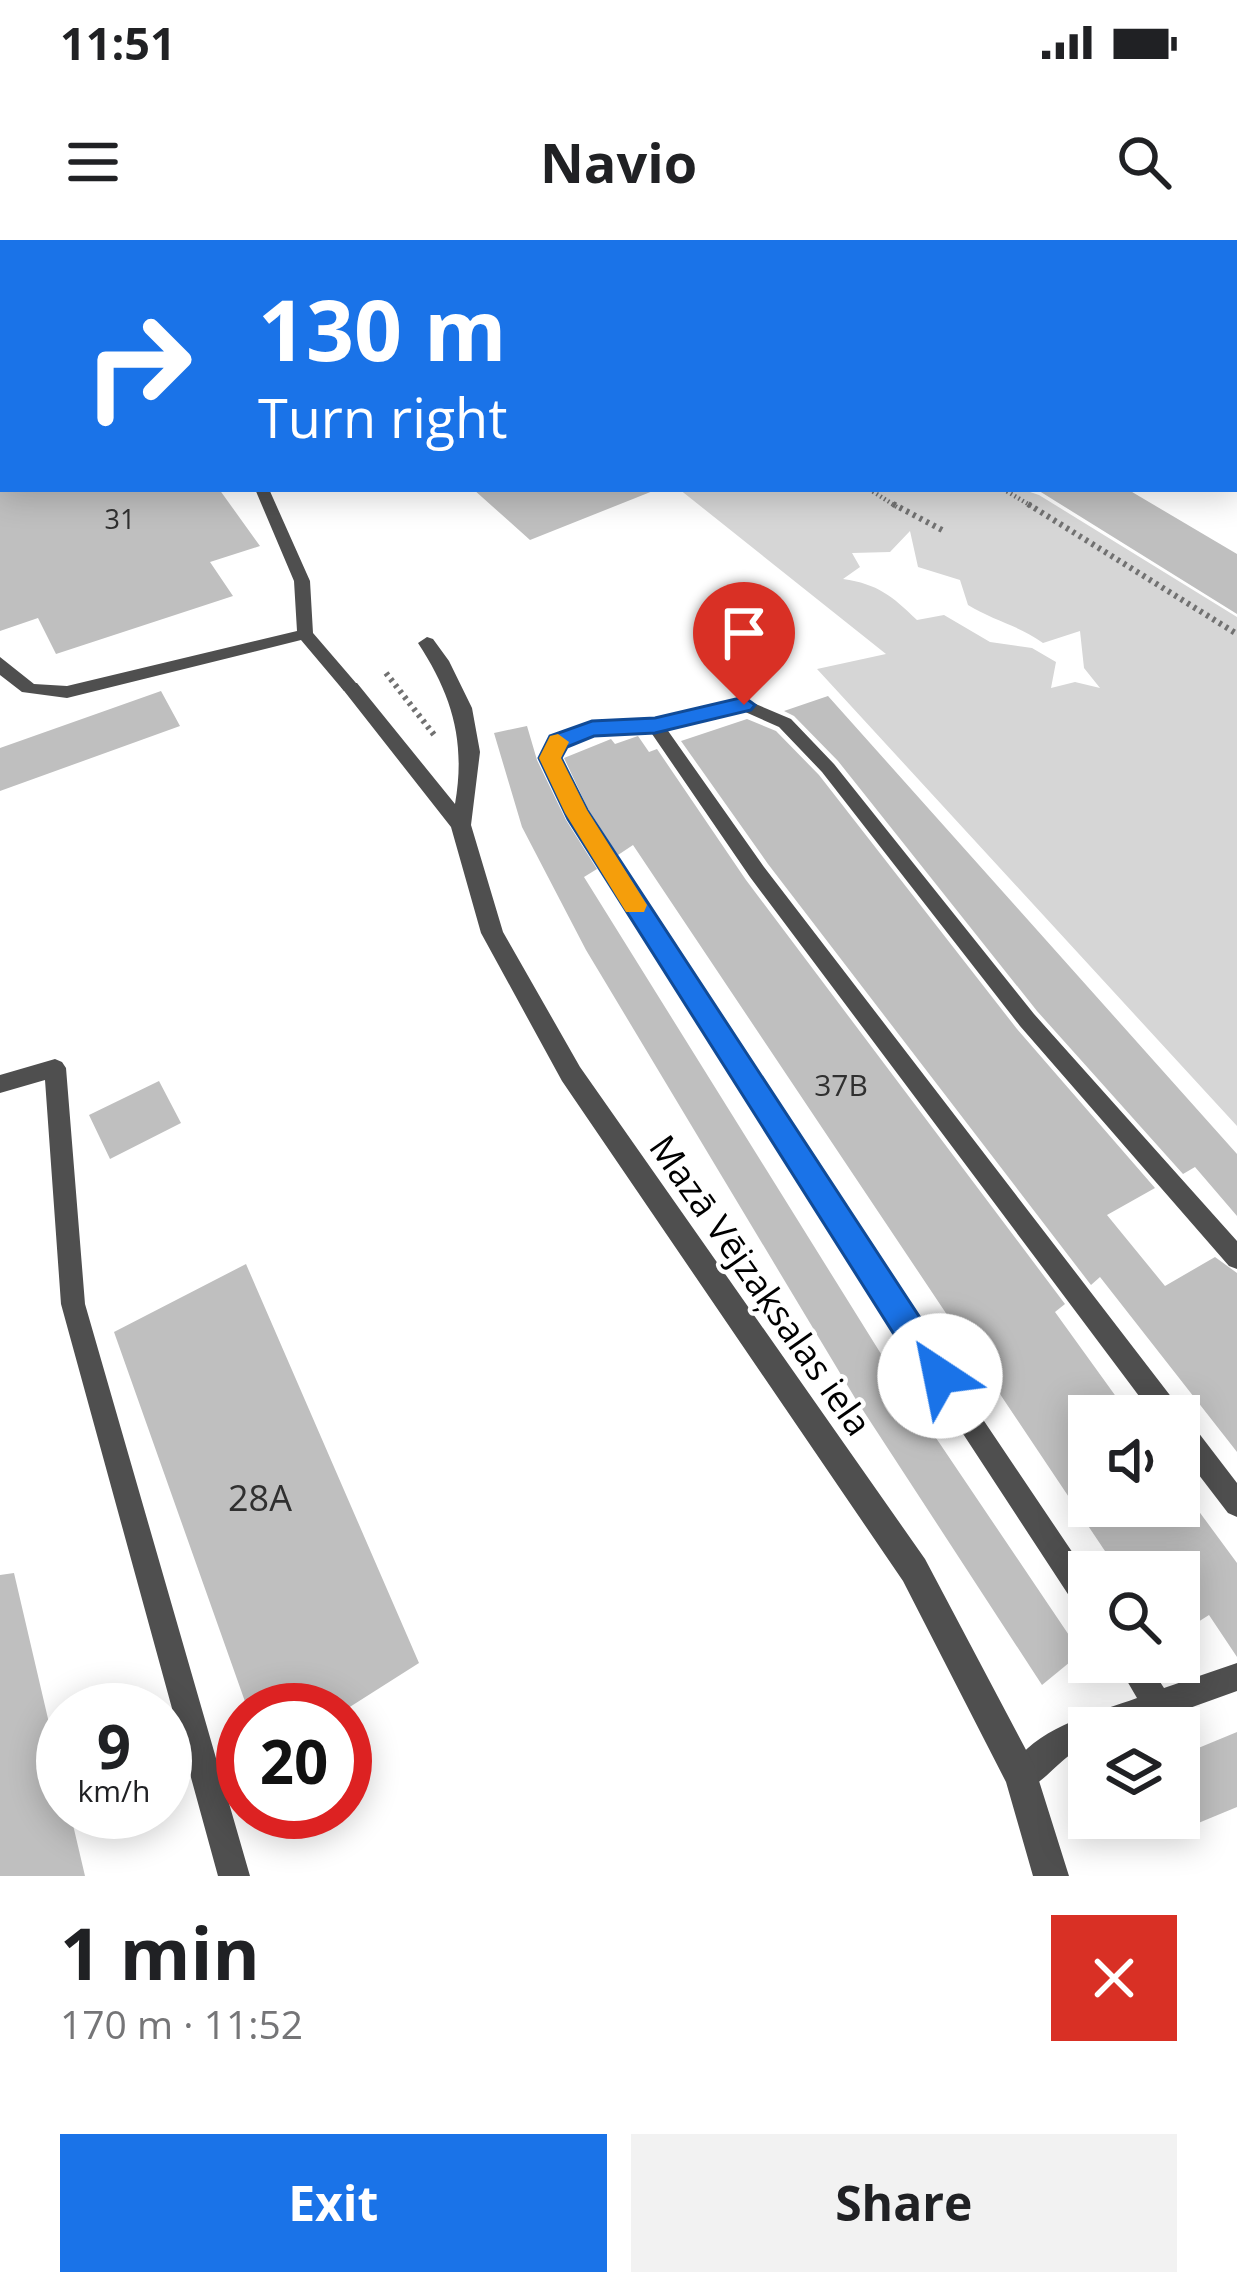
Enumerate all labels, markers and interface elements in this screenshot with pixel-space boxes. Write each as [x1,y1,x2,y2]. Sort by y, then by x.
text: 11:51 [60,12,176,73]
text: Navio [540,125,697,199]
icon: menu [60,129,126,195]
icon: search [1111,129,1177,195]
text: 130 m [258,271,506,386]
icon: right [60,288,216,444]
text: Turn right [258,380,507,454]
house number: 31 [105,500,135,537]
pin [693,582,795,705]
icon: arrive [711,600,777,666]
house number: 37B [814,1064,868,1105]
street label: Mazā Vējzaķsalas iela [639,1125,883,1445]
position arrow [877,1313,1003,1439]
map controls [1068,1395,1200,1839]
button: sound [1068,1395,1200,1527]
house number: 28A [228,1473,292,1522]
button: search [1068,1551,1200,1683]
speed limit sign: 20 [216,1683,372,1839]
text: 9 [97,1705,131,1787]
button: layers [1068,1707,1200,1839]
text: km/h [78,1770,150,1811]
text: 1 min [60,1903,260,2001]
button: close [1051,1915,1177,2041]
text: 170 m · 11:52 [60,1997,303,2050]
button: Exit [60,2134,607,2272]
button: Share [631,2134,1177,2272]

